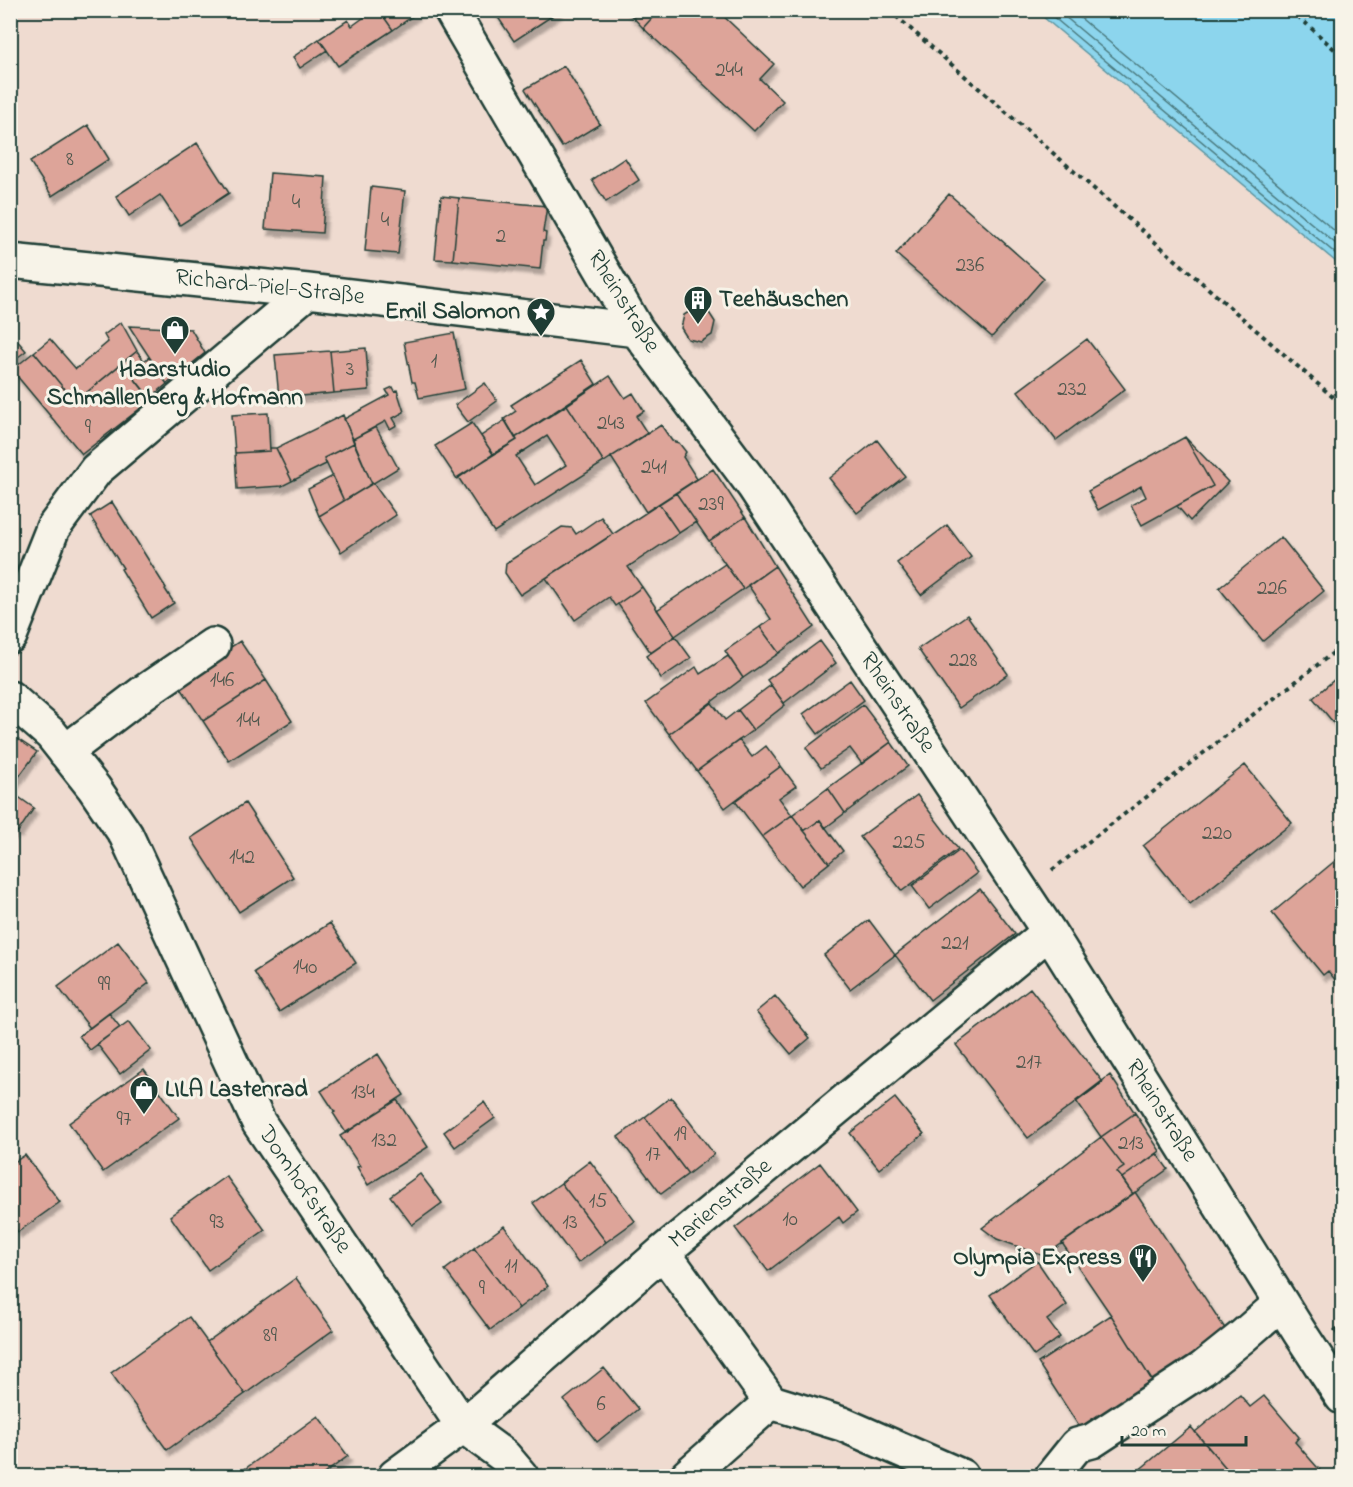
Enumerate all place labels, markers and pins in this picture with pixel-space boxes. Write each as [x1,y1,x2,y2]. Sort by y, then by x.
place label: Teehäuschen [719,283,848,318]
building icon: Teehäuschen [682,284,714,326]
place label: Emil Salomon [385,295,520,330]
place icon: Emil Salomon [525,296,557,338]
shop icon: Haarstudio Schmallenberg & Hofmann [159,314,191,356]
place label: Haarstudio Schmallenberg & Hofmann [47,353,303,417]
place label: LILA Lastenrad [165,1073,308,1108]
shop icon: LILA Lastenrad [128,1074,160,1116]
place label: Olympia Express [953,1241,1122,1277]
restaurant icon: Olympia Express [1127,1242,1159,1284]

